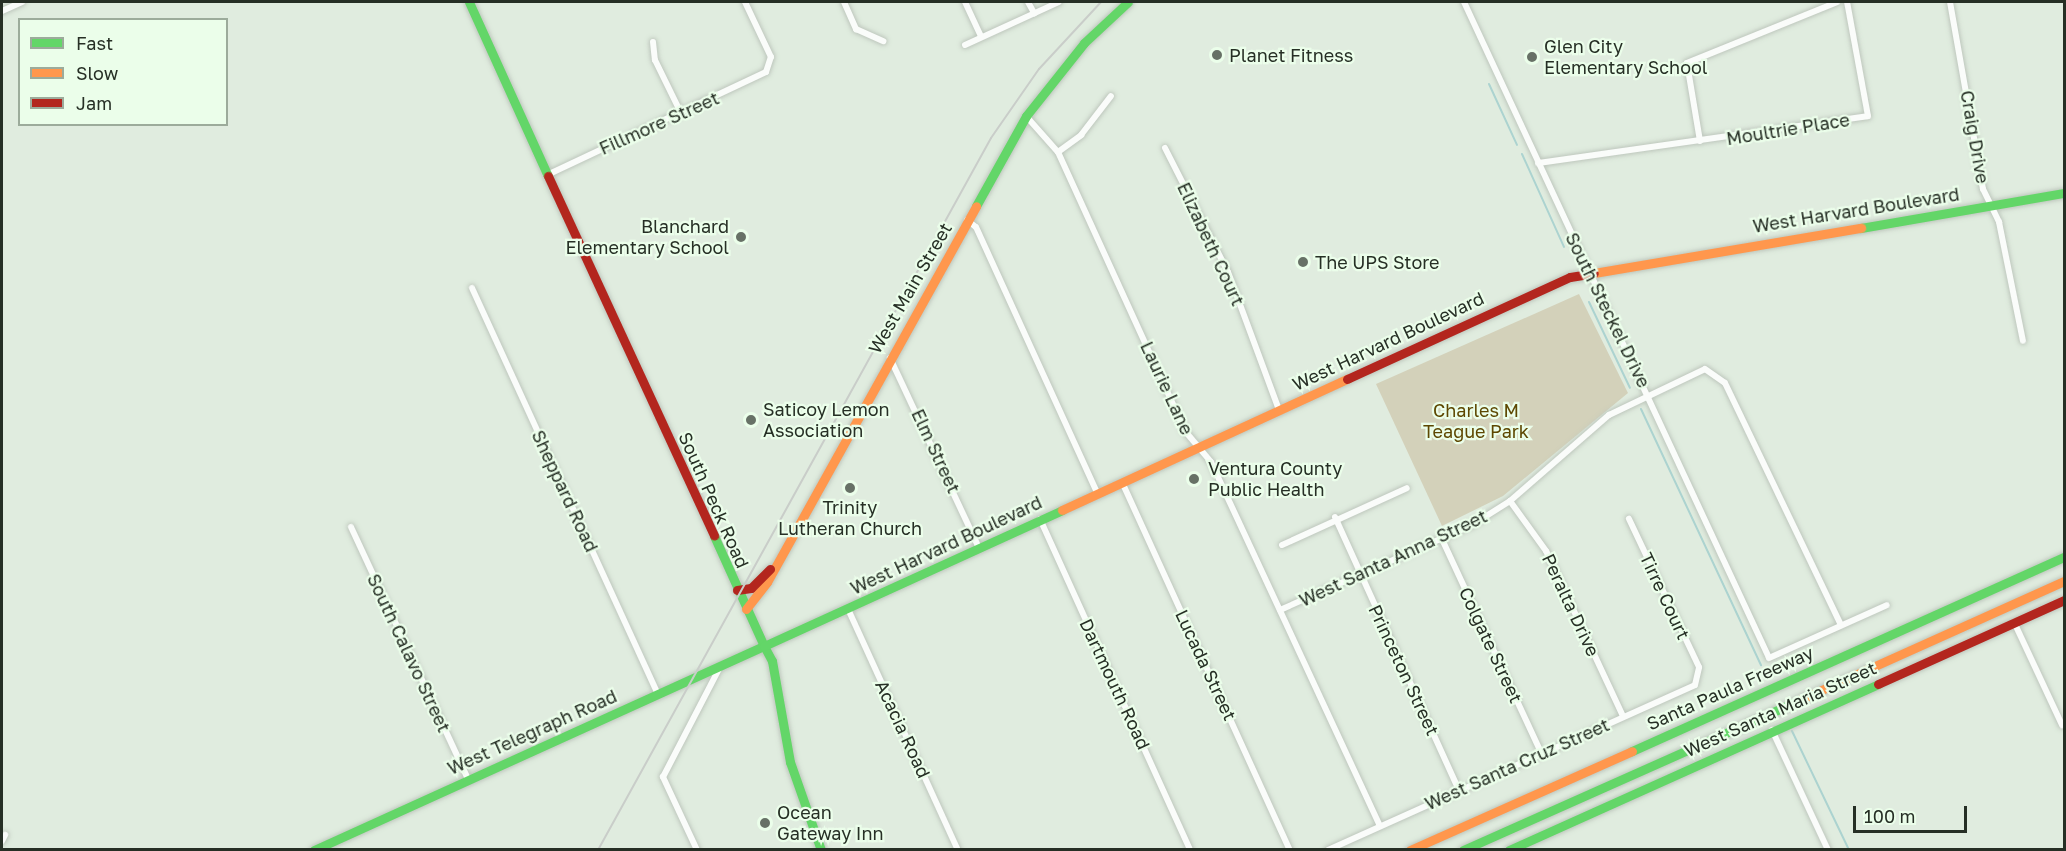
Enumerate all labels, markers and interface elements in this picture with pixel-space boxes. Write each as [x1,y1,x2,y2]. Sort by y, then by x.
legend [18,18,228,126]
text: Fast [76,32,113,54]
place label: Glen City Elementary School [1544,36,1708,78]
place label: Planet Fitness [1229,44,1353,66]
marker: Planet Fitness [1210,48,1224,62]
marker: Glen City Elementary School [1525,50,1539,64]
text: Slow [76,62,118,84]
street label: Fillmore Street [596,87,722,159]
street label: Craig Drive [1956,89,1994,185]
text: Jam [76,92,112,114]
street label: Moultrie Place [1725,109,1851,149]
street label: Elizabeth Court [1173,179,1249,309]
street label: West Harvard Boulevard [1751,183,1961,237]
place label: Blanchard Elementary School [565,216,729,258]
street label: West Main Street [864,219,956,357]
street label: South Steckel Drive [1561,229,1655,391]
marker: Blanchard Elementary School [734,230,748,244]
place label: The UPS Store [1315,251,1440,273]
marker: The UPS Store [1296,255,1310,269]
street label: West Harvard Boulevard [1289,287,1487,395]
street label: Laurie Lane [1136,338,1198,438]
place label: Saticoy Lemon Association [763,399,890,442]
park label: Charles M Teague Park [1423,400,1529,442]
street label: Elm Street [907,405,965,497]
marker: Saticoy Lemon Association [744,413,758,427]
street label: Sheppard Road [527,427,603,555]
street label: South Peck Road [674,429,754,571]
place label: Ventura County Public Health [1208,458,1342,500]
marker: Ventura County Public Health [1185,470,1203,488]
marker: Trinity Lutheran Church [843,481,857,495]
street label: West Harvard Boulevard [847,491,1045,599]
place label: Trinity Lutheran Church [778,497,922,540]
street label: West Santa Anna Street [1296,505,1490,611]
street label: Tirre Court [1635,549,1695,643]
street label: Peralta Drive [1538,550,1604,660]
street label: South Calavo Street [363,570,455,736]
street label: Colgate Street [1455,584,1527,706]
street label: Princeton Street [1364,601,1444,739]
street label: Lucada Street [1171,606,1241,724]
street label: Dartmouth Road [1075,615,1155,753]
street label: Santa Paula Freeway [1643,642,1817,734]
street label: West Santa Maria Street [1681,657,1879,761]
street label: Acacia Road [871,677,935,781]
street label: West Telegraph Road [444,685,620,779]
street label: West Santa Cruz Street [1421,714,1613,814]
scale bar [1856,794,1970,832]
place label: Ocean Gateway Inn [777,802,884,844]
text: 100 m [1864,805,1915,827]
marker: Ocean Gateway Inn [758,816,772,830]

